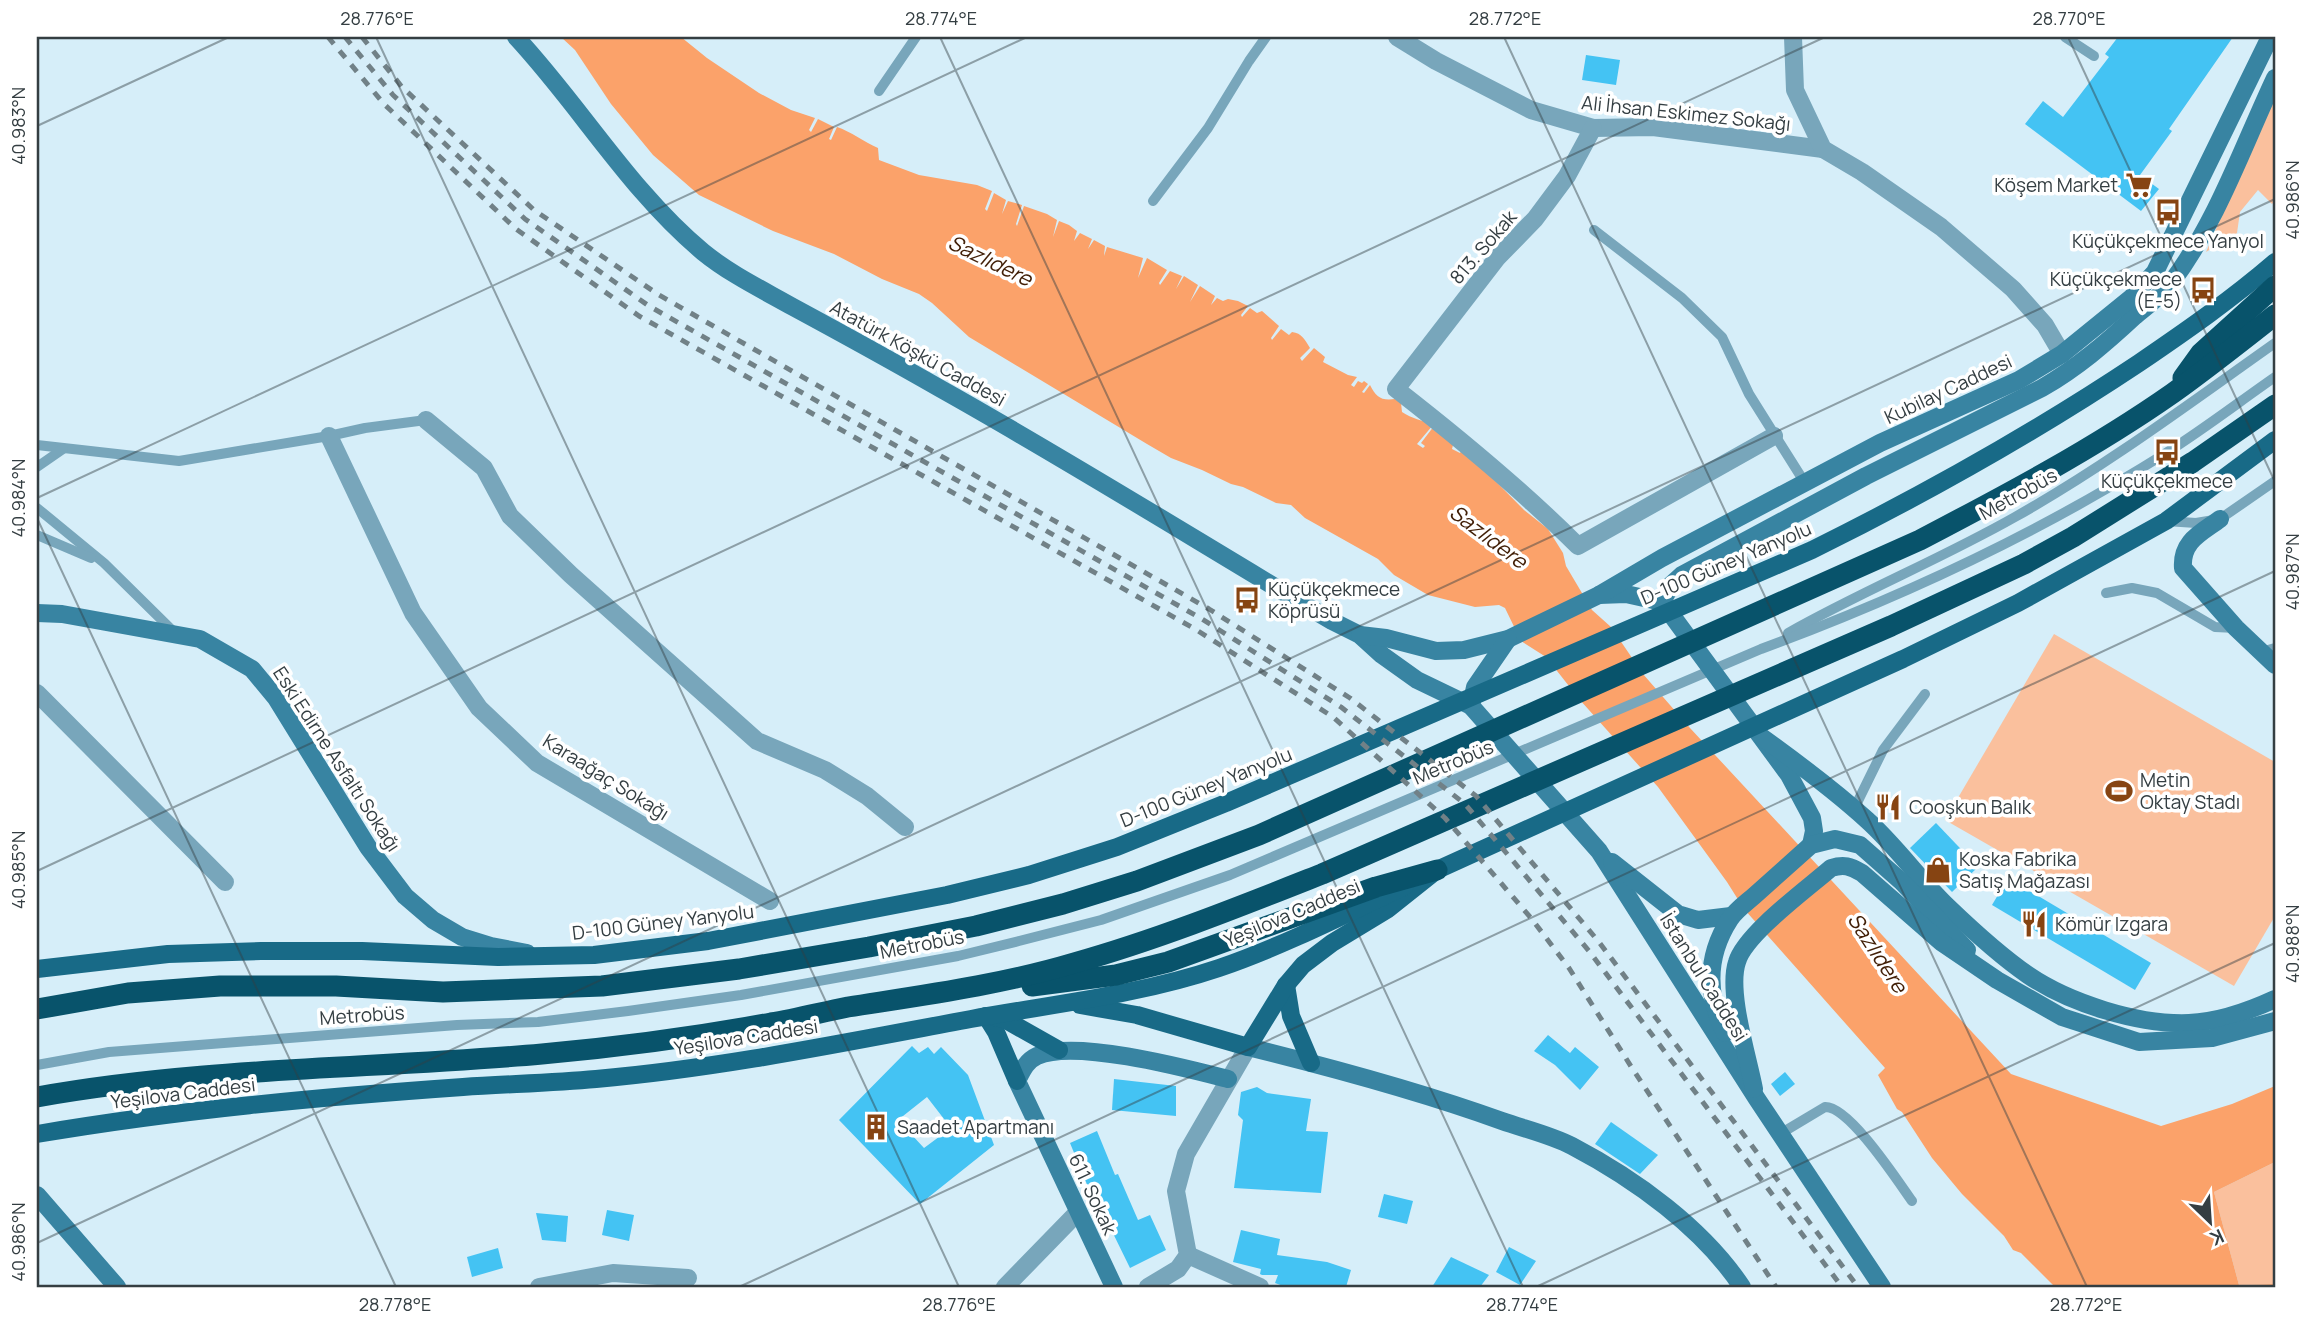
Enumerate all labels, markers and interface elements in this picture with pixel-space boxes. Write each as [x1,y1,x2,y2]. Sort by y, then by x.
text: 28.776°E [340,6,414,30]
text: 28.774°E [905,6,977,30]
text: 28.772°E [1469,6,1541,30]
text: 28.770°E [2032,6,2106,30]
text: 40.983°N [6,87,30,165]
street label: Ali İhsan Eskimez Sokağı [1580,89,1792,137]
text: 40.986°N [2280,160,2304,240]
supermarket icon: Köşem Market [2124,170,2154,200]
place label: Köşem Market [1994,172,2118,198]
bus stop icon: Küçükçekmece Yanyol [2153,197,2183,227]
street label: 813. Sokak [1444,204,1523,289]
water label: Sazlıdere [944,228,1039,293]
place label: Küçükçekmece Yanyol [2072,228,2264,254]
place label: Küçükçekmece (E-5) [2050,266,2182,314]
bus stop icon: Küçükçekmece (E-5) [2188,275,2218,305]
street label: Atatürk Köşkü Caddesi [825,294,1011,412]
street label: Kubilay Caddesi [1880,348,2016,430]
bus stop icon: Küçükçekmece [2152,437,2182,467]
text: 40.984°N [6,459,30,537]
street label: Metrobüs [1974,462,2062,526]
place label: Küçükçekmece [2101,468,2233,494]
water label: Sazlıdere [1444,498,1534,575]
street label: D-100 Güney Yanyolu [1637,515,1815,611]
text: 40.987°N [2280,533,2304,611]
place label: Küçükçekmece Köprüsü [1268,576,1400,624]
bus stop icon: Küçükçekmece Köprüsü [1232,585,1262,615]
street label: Eski Edirne Asfaltı Sokağı [267,661,407,857]
street label: Karaağaç Sokağı [538,728,674,826]
street label: Metrobüs [1409,733,1497,791]
street label: D-100 Güney Yanyolu [1116,741,1296,833]
place label: Metin Oktay Stadı [2140,767,2240,815]
sports icon: Metin Oktay Stadı [2104,776,2134,806]
restaurant icon: Cooşkun Balık [1873,792,1903,822]
place label: Cooşkun Balık [1909,794,2032,820]
text: 40.985°N [6,831,30,909]
place label: Koska Fabrika Satış Mağazası [1959,846,2090,894]
shop icon: Koska Fabrika Satış Mağazası [1923,855,1953,885]
street label: Yeşilova Caddesi [1220,873,1364,953]
street label: D-100 Güney Yanyolu [571,898,755,946]
text: 40.988°N [2280,905,2304,983]
water label: Sazlıdere [1842,907,1915,999]
street label: İstanbul Caddesi [1654,908,1754,1046]
restaurant icon: Kömür Izgara [2019,909,2049,939]
place label: Kömür Izgara [2055,911,2168,937]
street label: Metrobüs [878,923,966,965]
street label: Metrobüs [319,999,405,1031]
street label: Yeşilova Caddesi [672,1013,820,1061]
street label: Yeşilova Caddesi [109,1071,257,1115]
building icon: Saadet Apartmanı [861,1112,891,1142]
place label: Saadet Apartmanı [897,1114,1054,1140]
street label: 611. Sokak [1063,1149,1123,1239]
north arrow [2176,1188,2246,1258]
text: 40.986°N [6,1202,30,1282]
text: K [2205,1223,2228,1252]
text: 28.778°E [359,1292,431,1316]
text: 28.776°E [922,1292,996,1316]
text: 28.774°E [1486,1292,1558,1316]
text: 28.772°E [2050,1292,2122,1316]

